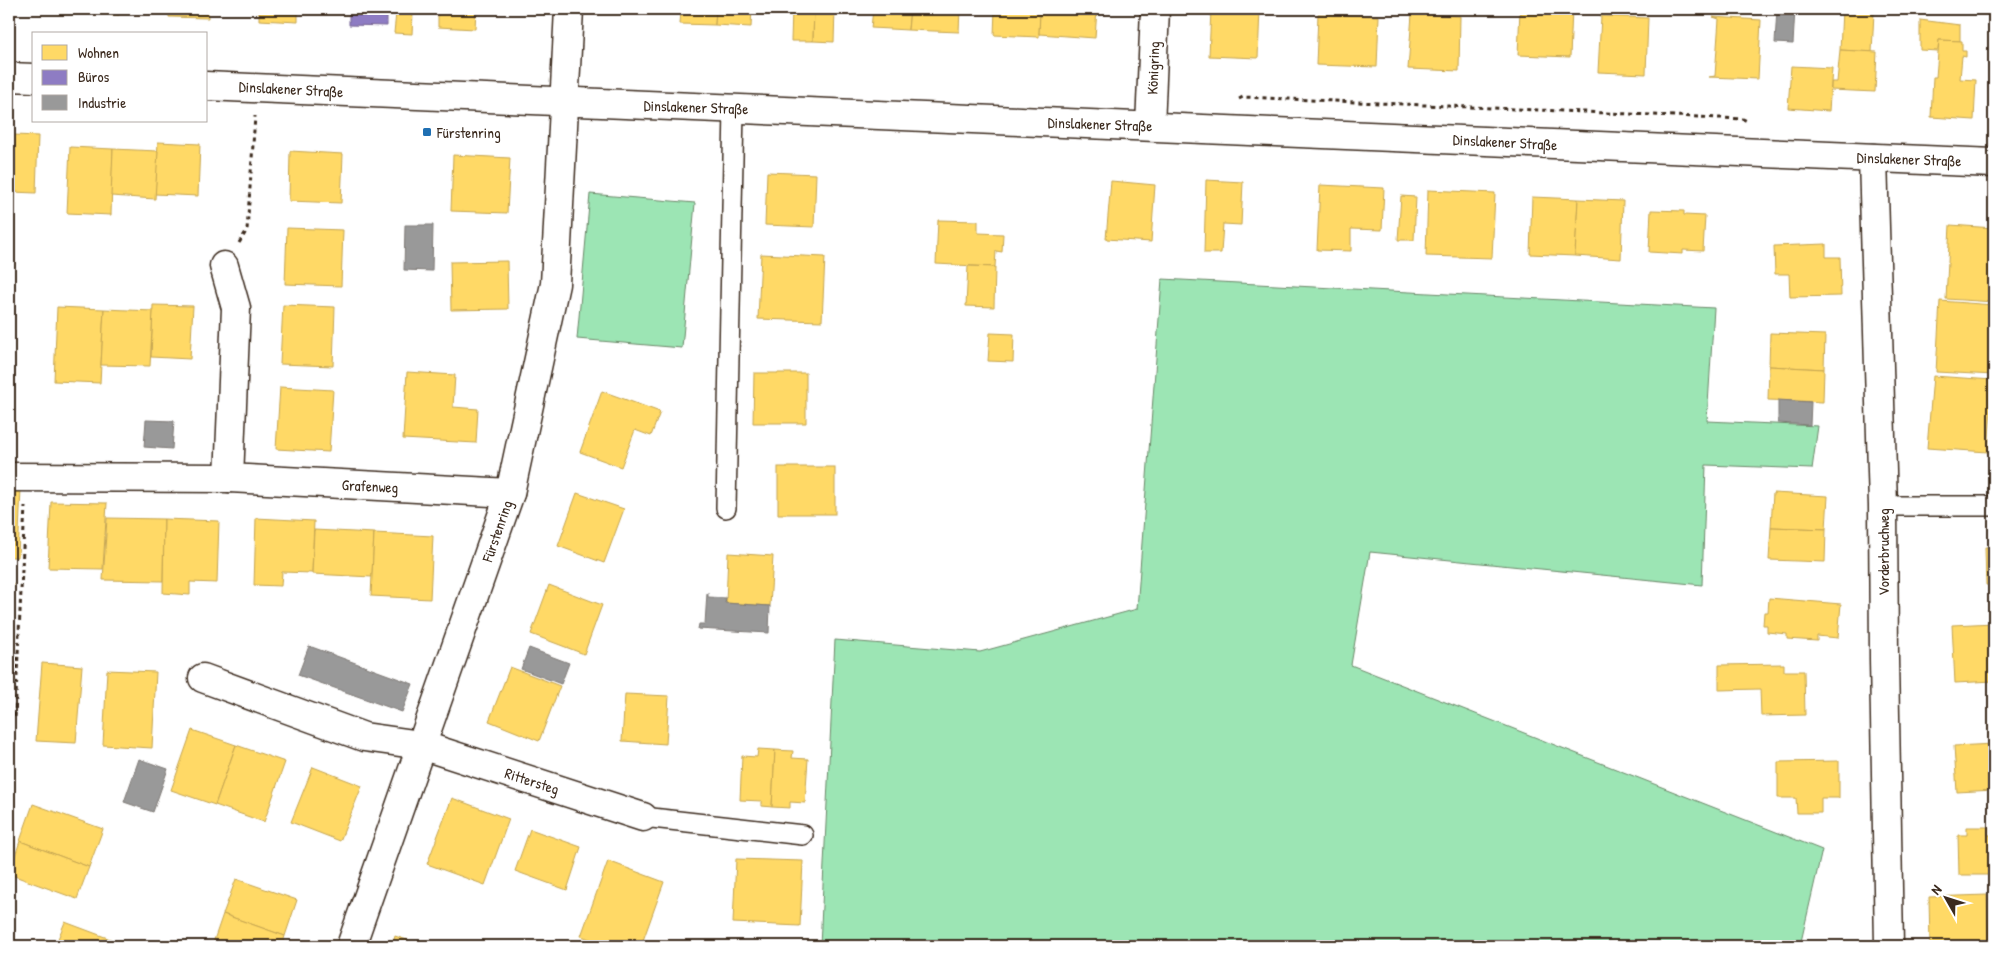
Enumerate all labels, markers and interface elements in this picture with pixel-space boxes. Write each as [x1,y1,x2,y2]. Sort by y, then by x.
legend [32,32,208,122]
street label: Königring [1142,41,1164,95]
text: Wohnen [78,42,119,63]
text: Büros [78,66,109,87]
street label: Dinslakener Straße [238,76,344,102]
text: Industrie [78,92,126,113]
street label: Dinslakener Straße [643,95,749,119]
street label: Dinslakener Straße [1047,112,1153,136]
place label: Fürstenring [436,122,501,143]
marker: Fürstenring [421,126,433,138]
street label: Dinslakener Straße [1452,129,1558,155]
street label: Dinslakener Straße [1856,147,1962,171]
street label: Grafenweg [341,474,399,498]
street label: Fürstenring [476,497,517,565]
street label: Vorderbruchweg [1873,508,1894,596]
street label: Rittersteg [502,762,562,800]
north arrow [1920,872,1970,922]
text: N [1926,880,1946,898]

